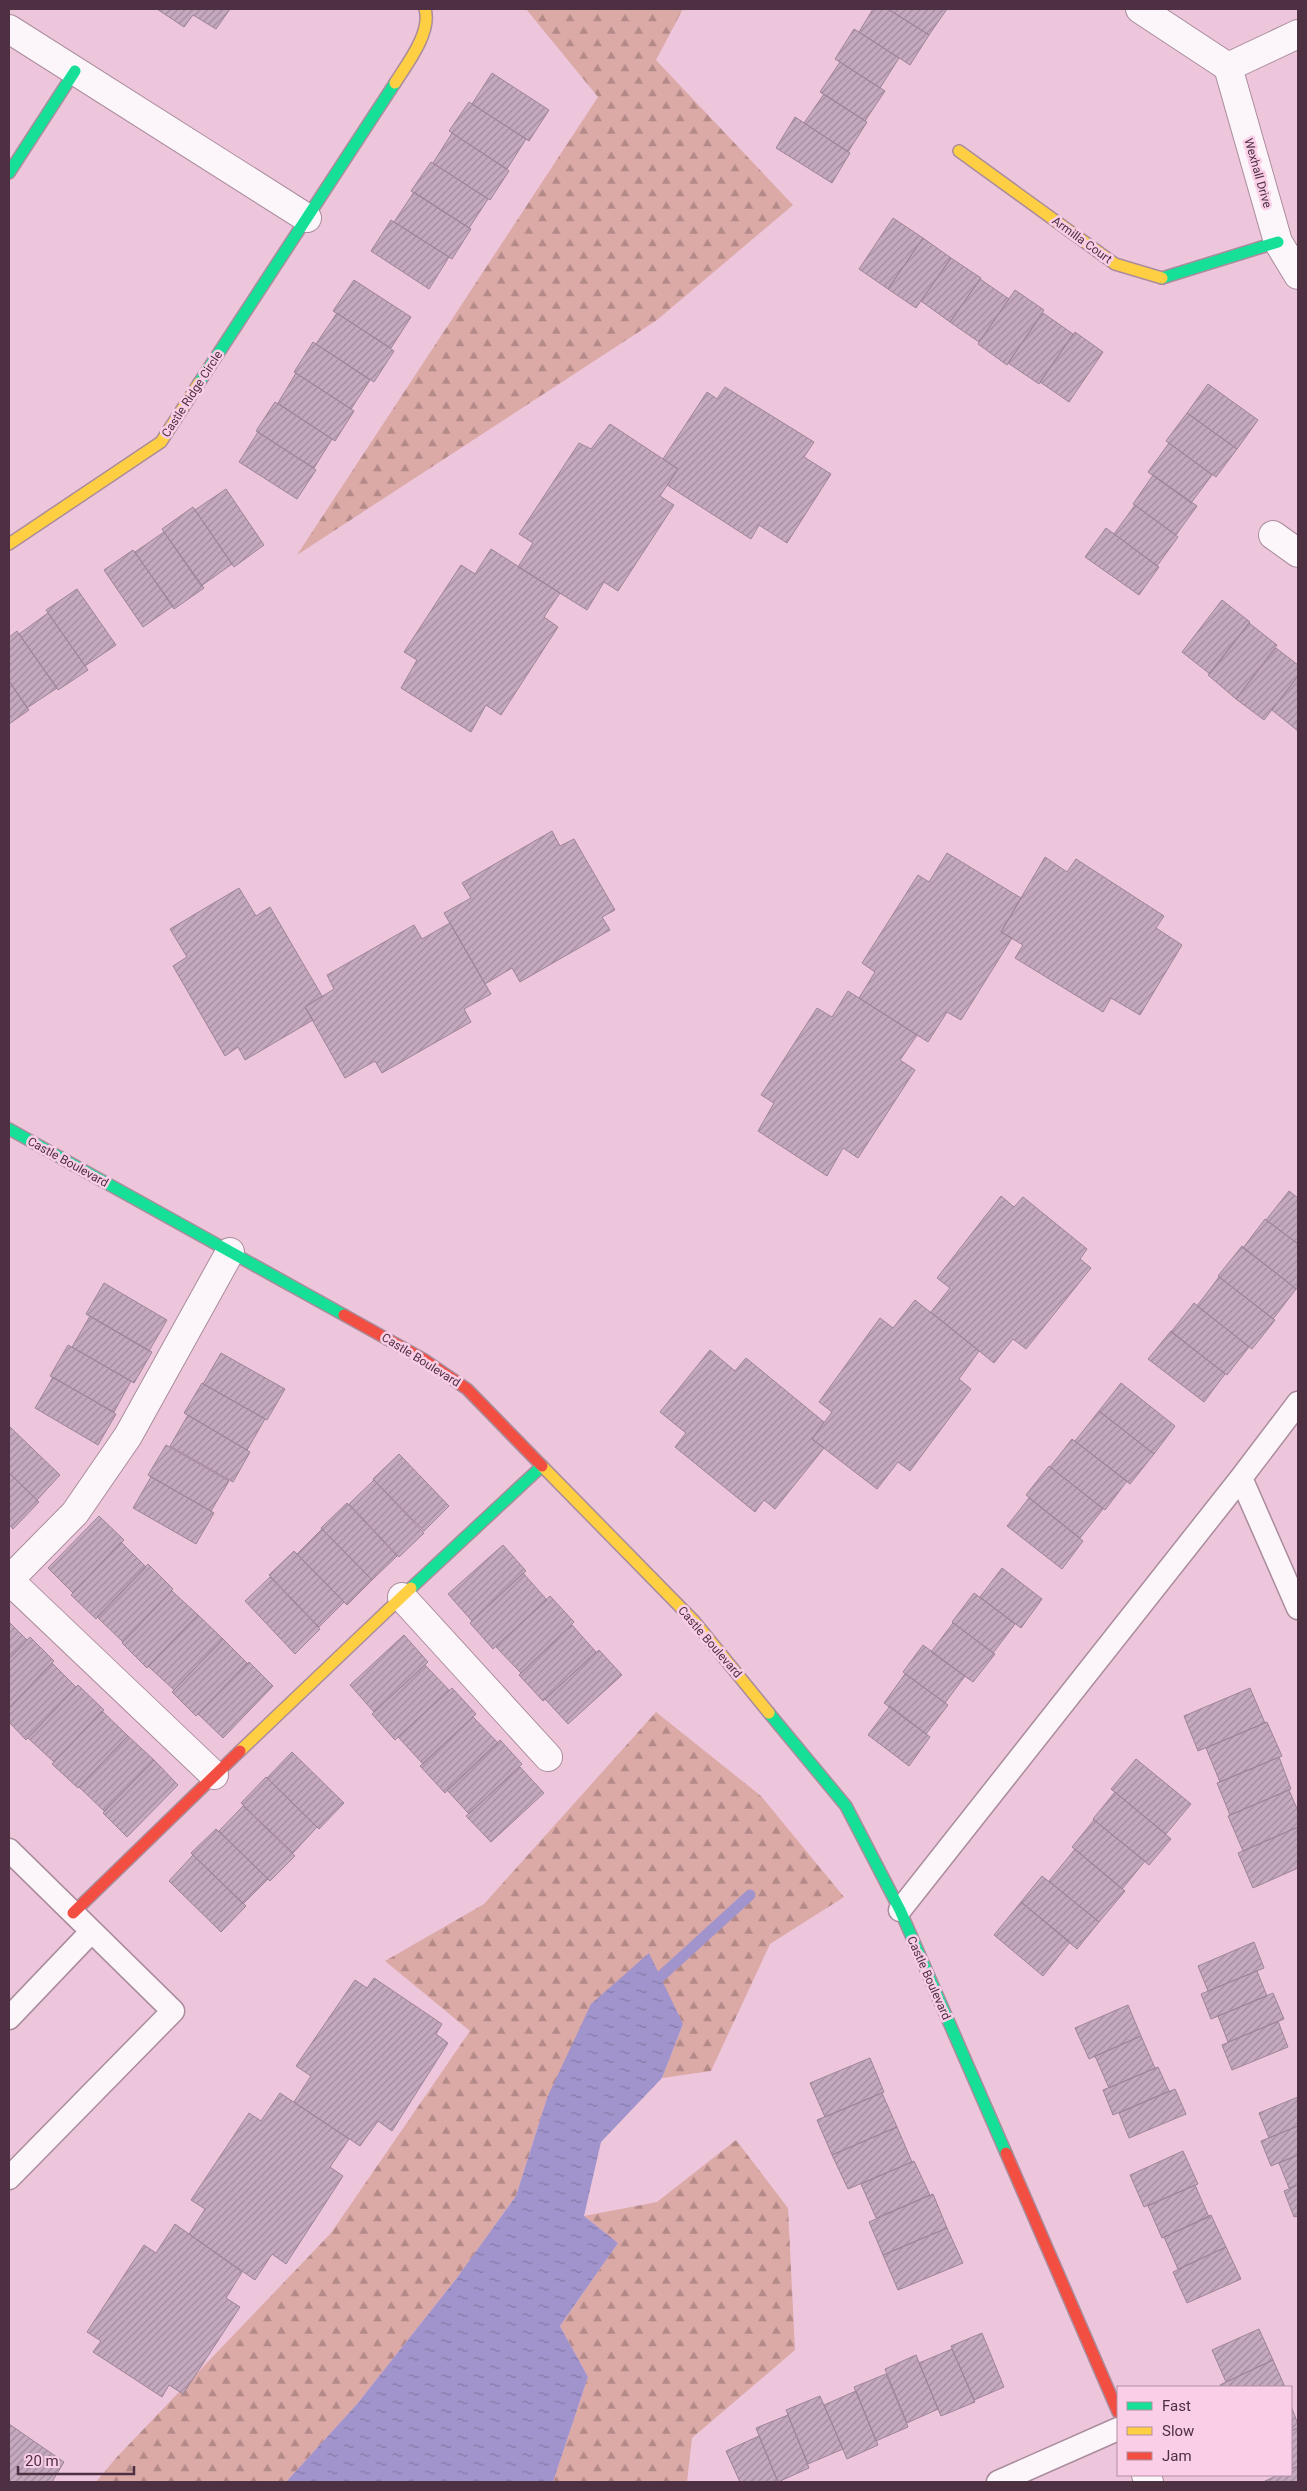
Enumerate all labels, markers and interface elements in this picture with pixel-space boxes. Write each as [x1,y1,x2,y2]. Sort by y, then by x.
street label: Wexhall Drive [1241,137,1275,209]
street label: Armilla Court [1049,214,1115,266]
street label: Castle Ridge Circle [159,348,225,440]
street label: Castle Boulevard [25,1134,111,1190]
street label: Castle Boulevard [379,1330,463,1390]
street label: Castle Boulevard [675,1604,745,1680]
street label: Castle Boulevard [904,1934,954,2022]
legend [1117,2386,1292,2476]
text: Fast [1162,2397,1191,2415]
text: Slow [1162,2422,1194,2440]
scale bar [18,2444,134,2476]
text: Jam [1162,2447,1192,2465]
text: 20 m [25,2452,59,2470]

